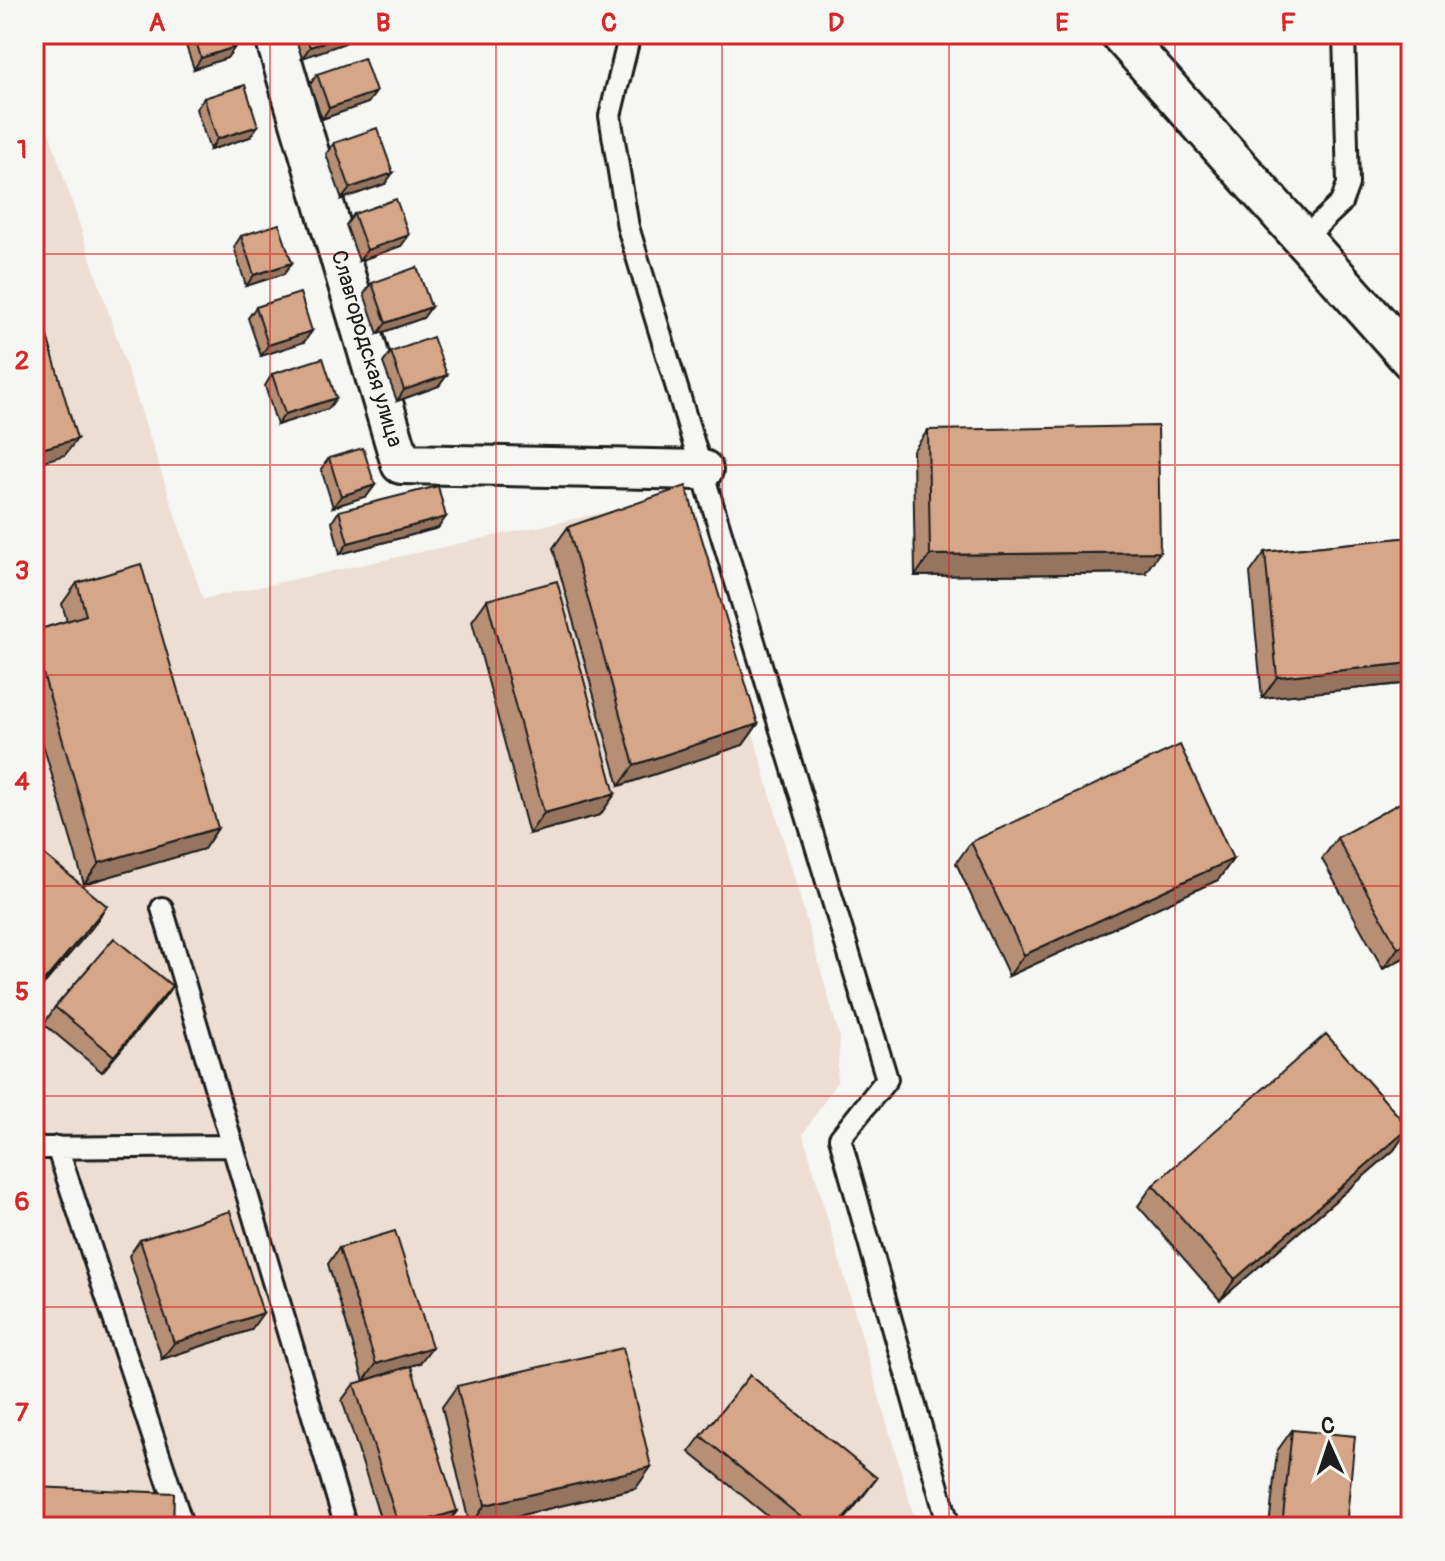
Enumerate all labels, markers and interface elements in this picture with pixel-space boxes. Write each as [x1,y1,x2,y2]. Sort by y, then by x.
text: A [149,7,166,39]
text: B [376,7,390,39]
text: C [601,7,617,39]
text: D [828,7,844,39]
text: E [1055,7,1069,39]
text: F [1280,7,1296,39]
text: 1 [17,134,27,166]
street label: Славгородская улица [325,247,409,450]
text: 2 [15,345,29,377]
text: 3 [15,555,29,587]
text: 4 [14,766,30,798]
text: 5 [15,976,29,1008]
text: 6 [14,1186,30,1218]
text: 7 [15,1397,29,1429]
north arrow [1289,1405,1369,1485]
text: С [1320,1412,1336,1440]

